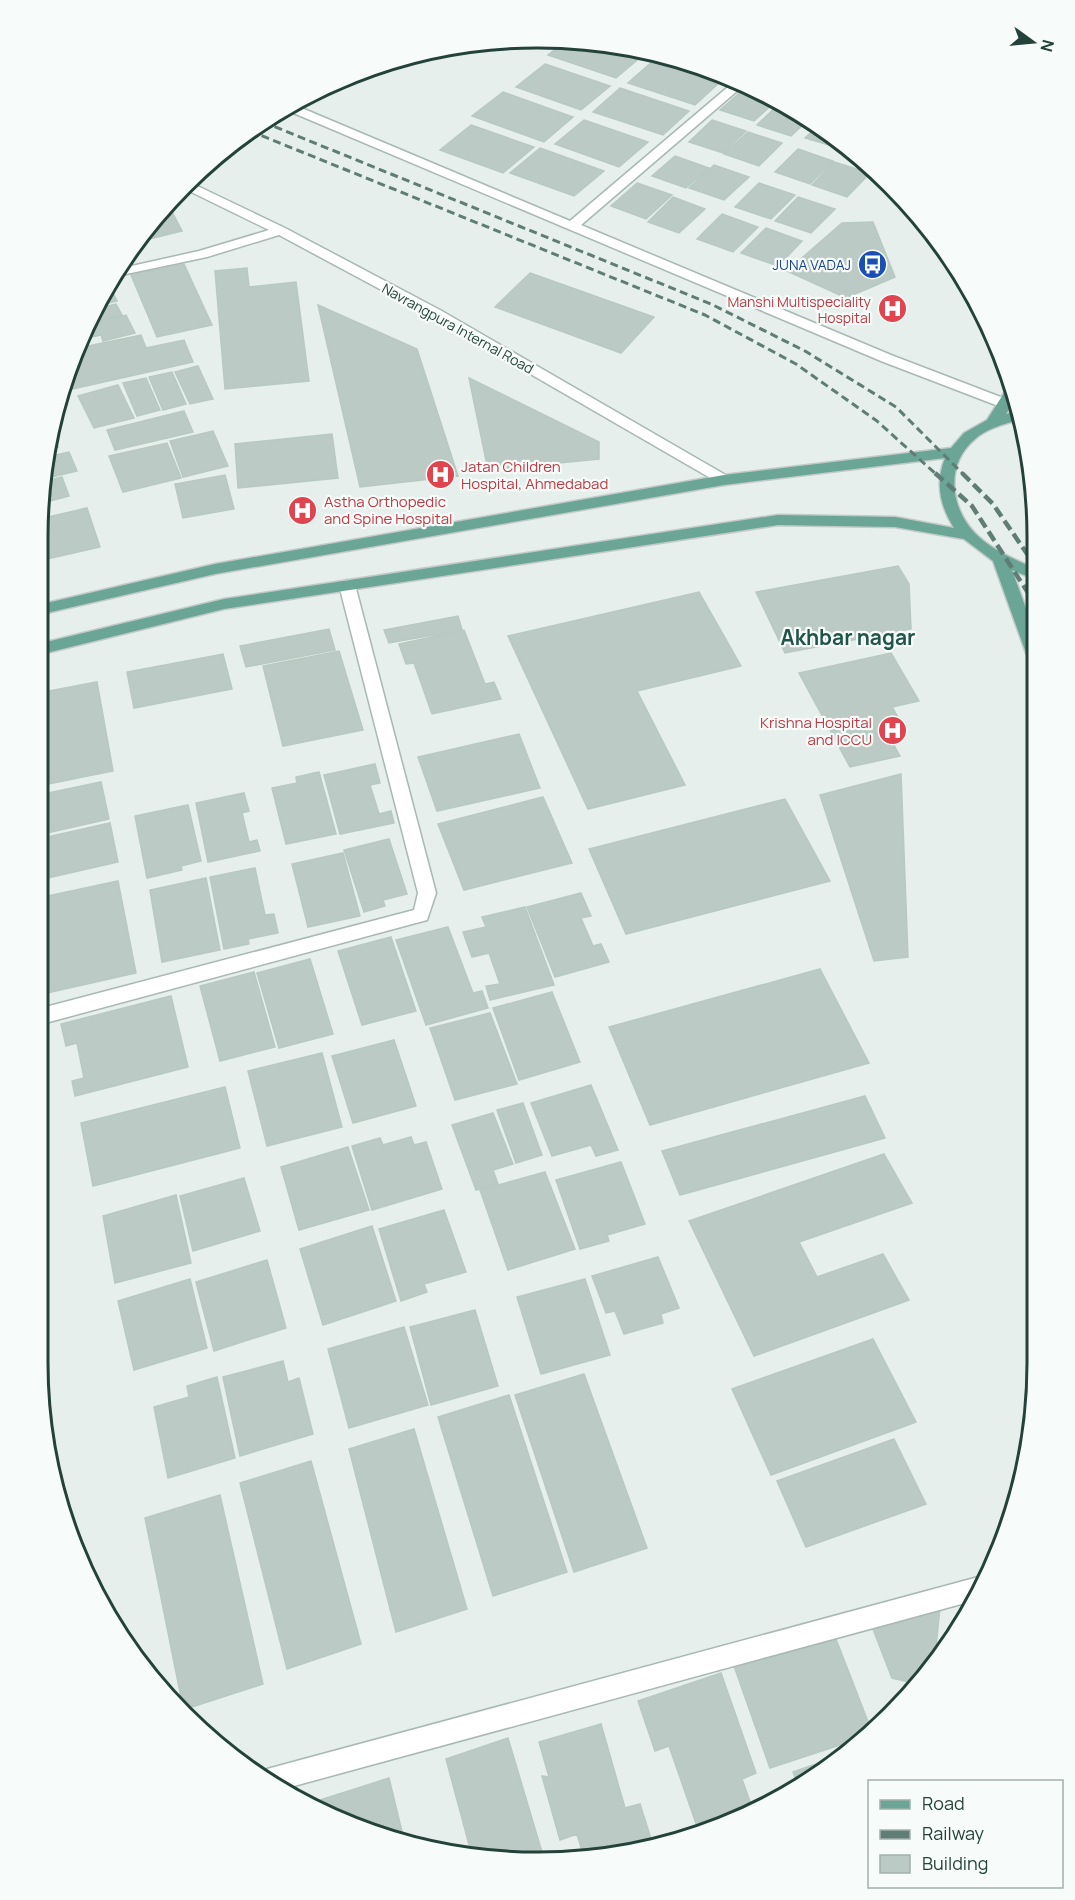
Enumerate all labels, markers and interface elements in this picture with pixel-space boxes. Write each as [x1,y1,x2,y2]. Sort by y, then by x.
north arrow [1003,12,1063,72]
text: N [1035,37,1060,54]
bus stop icon: JUNA VADAJ [856,248,888,280]
place label: JUNA VADAJ [773,255,851,274]
street label: Navrangpura Internal Road [379,278,537,378]
place label: Manshi Multispeciality Hospital [727,292,872,327]
hospital icon: Manshi Multispeciality Hospital [876,293,908,325]
place label: Jatan Children Hospital, Ahmedabad [461,456,608,494]
hospital icon: Jatan Children Hospital, Ahmedabad [424,459,456,491]
place label: Astha Orthopedic and Spine Hospital [324,491,453,529]
hospital icon: Astha Orthopedic and Spine Hospital [287,494,319,526]
district label: Akhbar nagar [781,623,915,651]
place label: Krishna Hospital and ICCU [760,712,872,750]
hospital icon: Krishna Hospital and ICCU [877,715,909,747]
legend [868,1780,1063,1888]
text: Road [922,1791,965,1815]
text: Railway [922,1821,984,1845]
text: Building [922,1851,988,1875]

